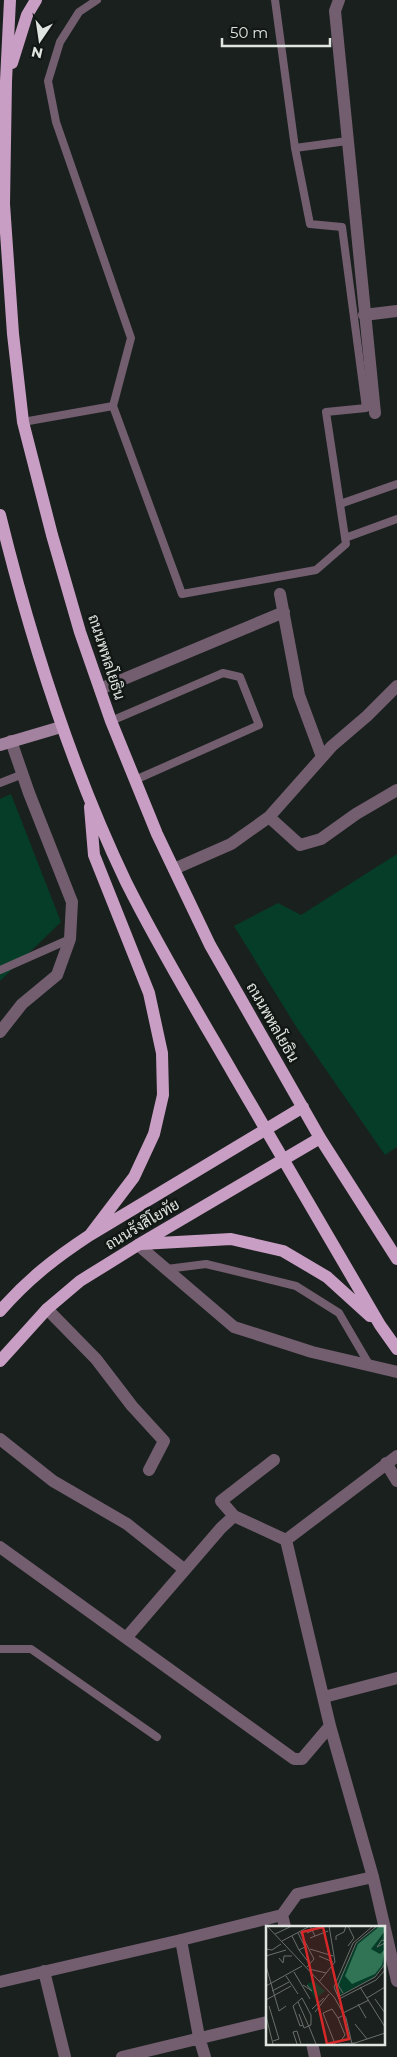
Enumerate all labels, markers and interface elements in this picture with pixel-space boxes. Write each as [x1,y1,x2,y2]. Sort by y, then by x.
north arrow [15,15,65,65]
scale bar [222,15,330,47]
text: 50 m [230,23,268,42]
text: N [30,43,45,63]
street label: ถนนพหลโยธิน [84,612,130,702]
street label: ถนนพหลโยธิน [243,979,303,1065]
street label: ถนนรังสิโยทัย [101,1194,183,1254]
inset map [266,1926,384,2044]

